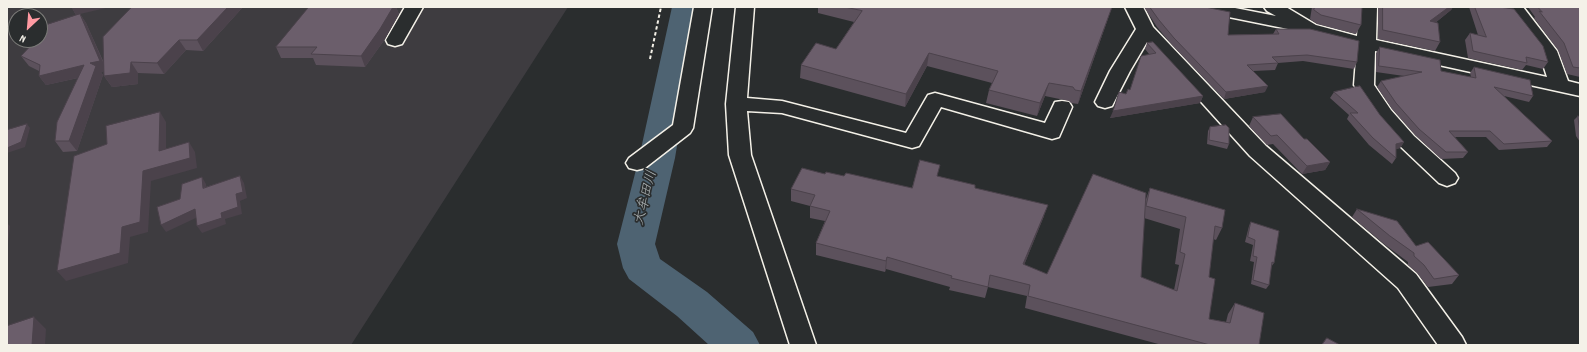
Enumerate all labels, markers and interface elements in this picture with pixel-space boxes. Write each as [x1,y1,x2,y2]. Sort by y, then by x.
north arrow [8,8,48,48]
text: N [17,30,29,46]
water label: 大牟田川 [632,169,662,227]

